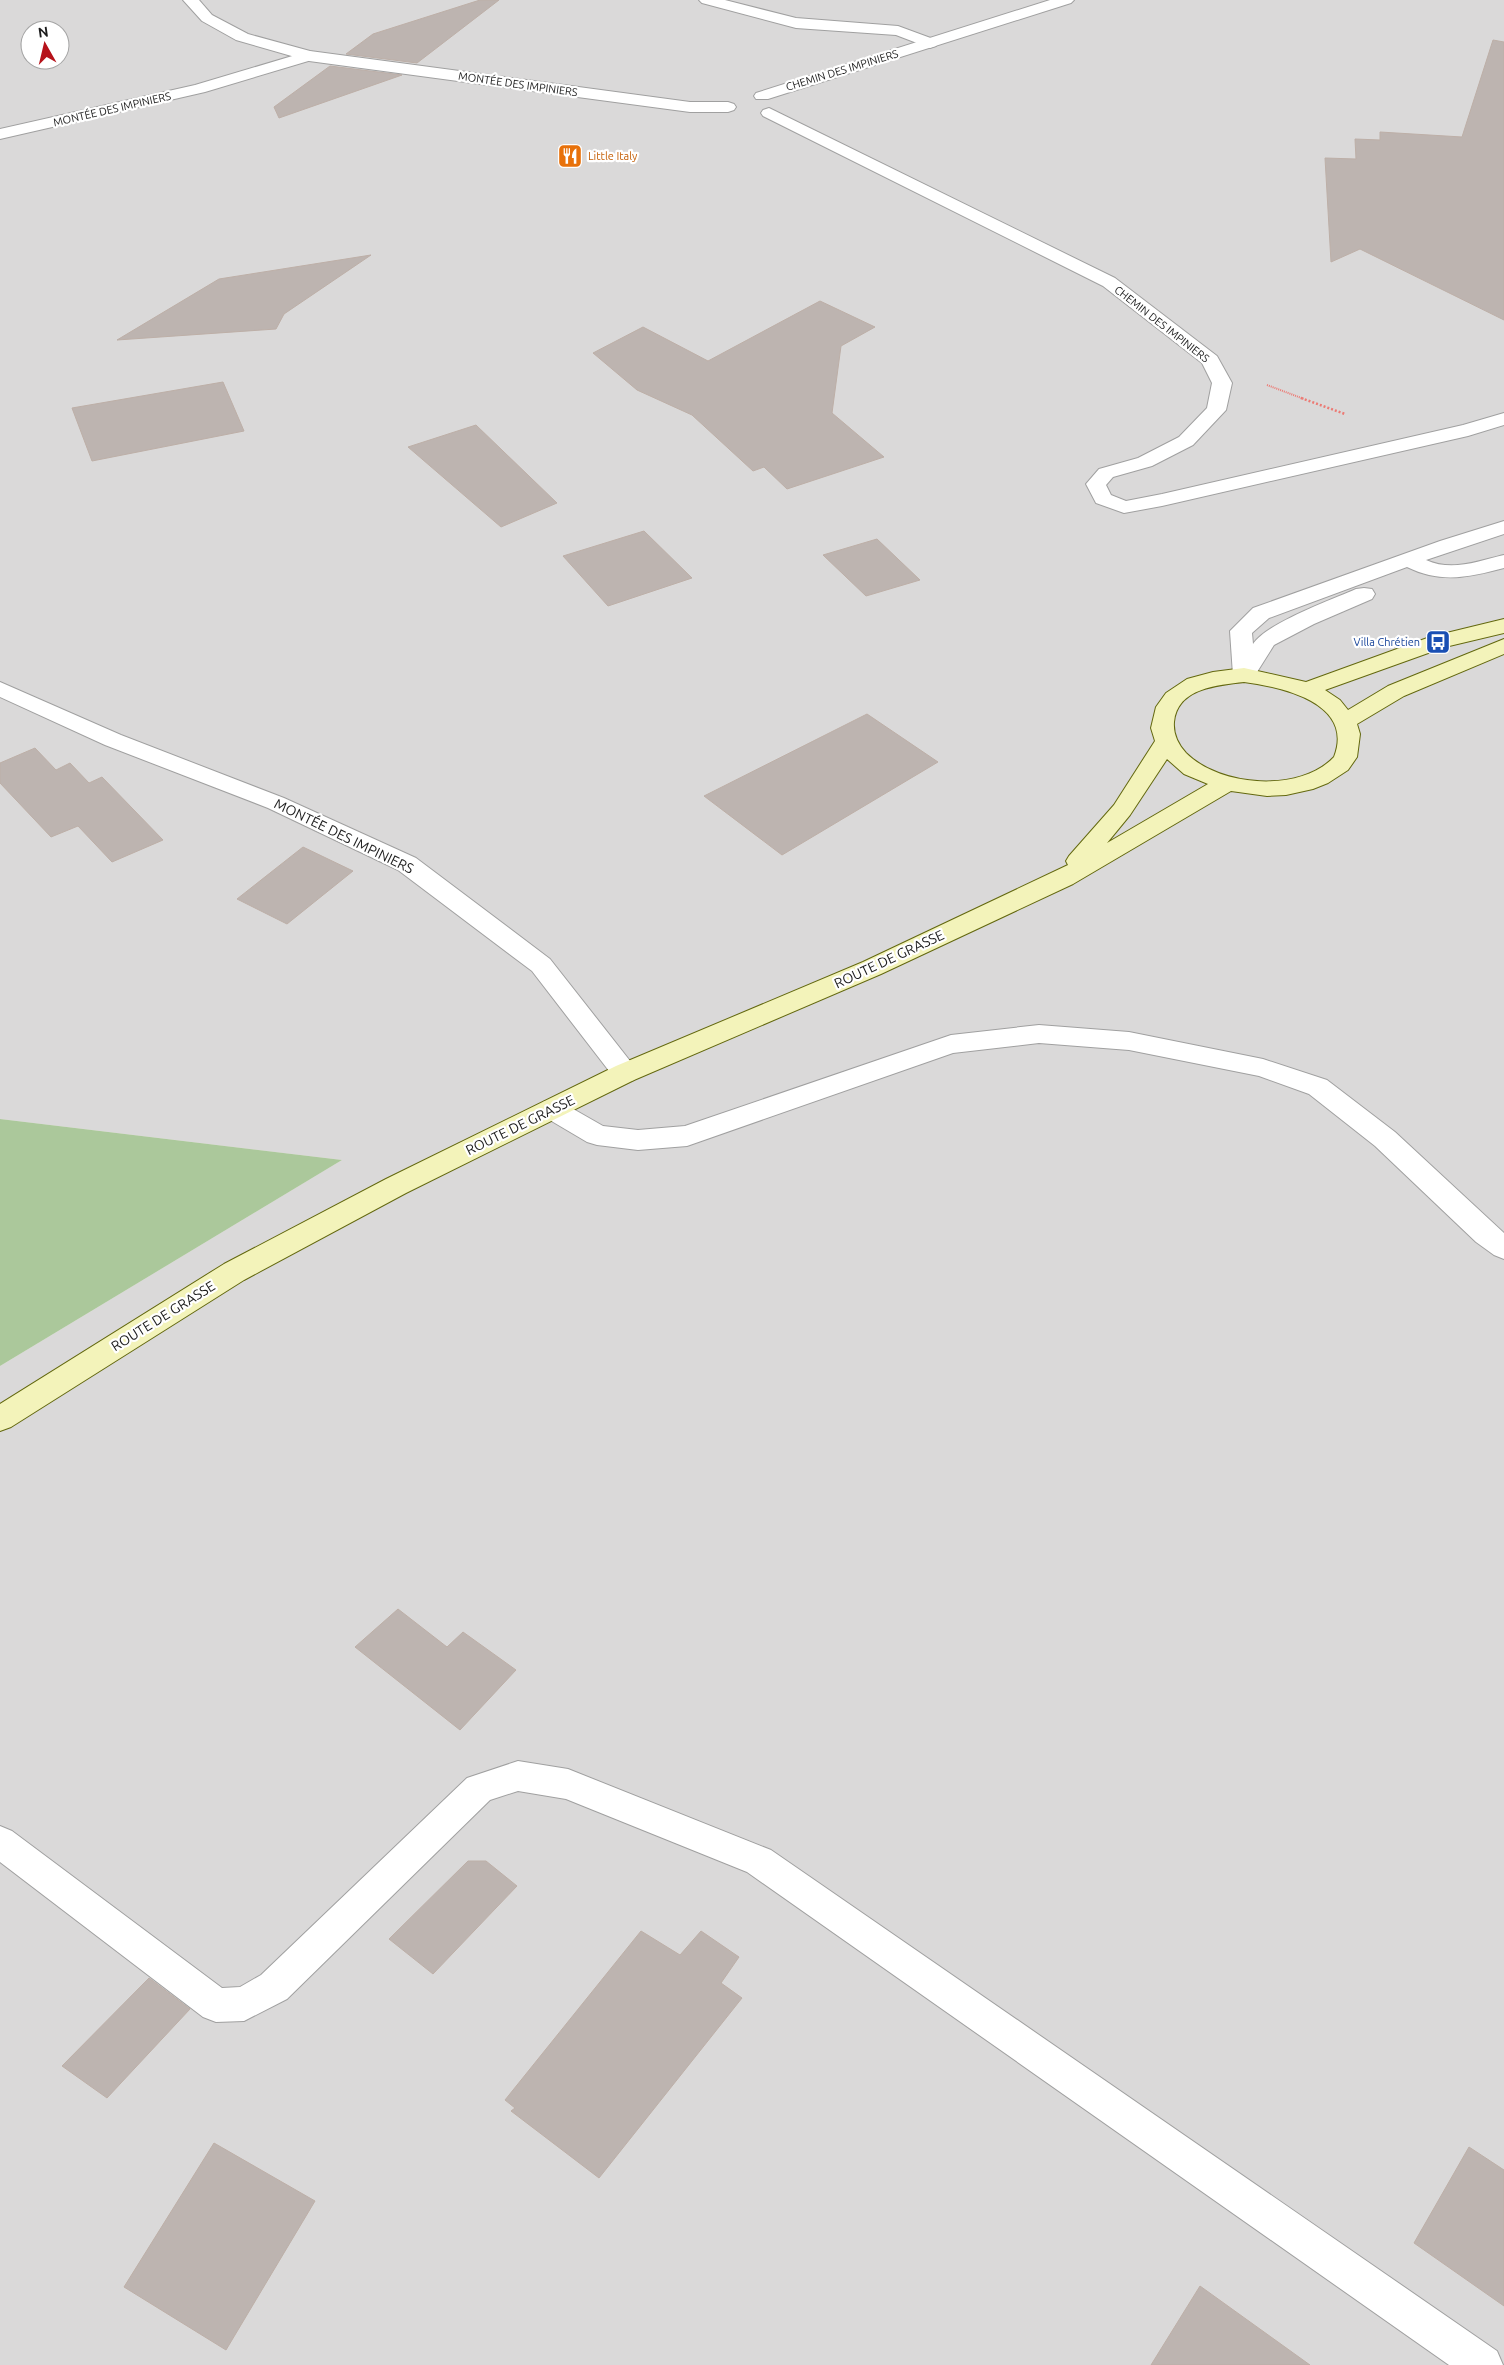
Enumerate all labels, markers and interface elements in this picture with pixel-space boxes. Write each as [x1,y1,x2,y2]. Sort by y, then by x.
north arrow [20,20,70,70]
text: N [37,23,49,41]
street label: CHEMIN DES IMPINIERS [784,47,900,93]
street label: MONTÉE DES IMPINIERS [458,69,579,98]
street label: MONTÉE DES IMPINIERS [52,89,172,128]
restaurant icon: Little Italy [557,143,583,169]
place label: Little Italy [588,150,638,162]
street label: CHEMIN DES IMPINIERS [1112,283,1212,365]
bus stop icon: Villa Chrétien [1425,629,1451,655]
place label: Villa Chrétien [1353,636,1420,648]
street label: MONTÉE DES IMPINIERS [272,794,417,877]
street label: ROUTE DE GRASSE [832,927,947,991]
street label: ROUTE DE GRASSE [463,1092,577,1158]
street label: ROUTE DE GRASSE [108,1278,218,1354]

